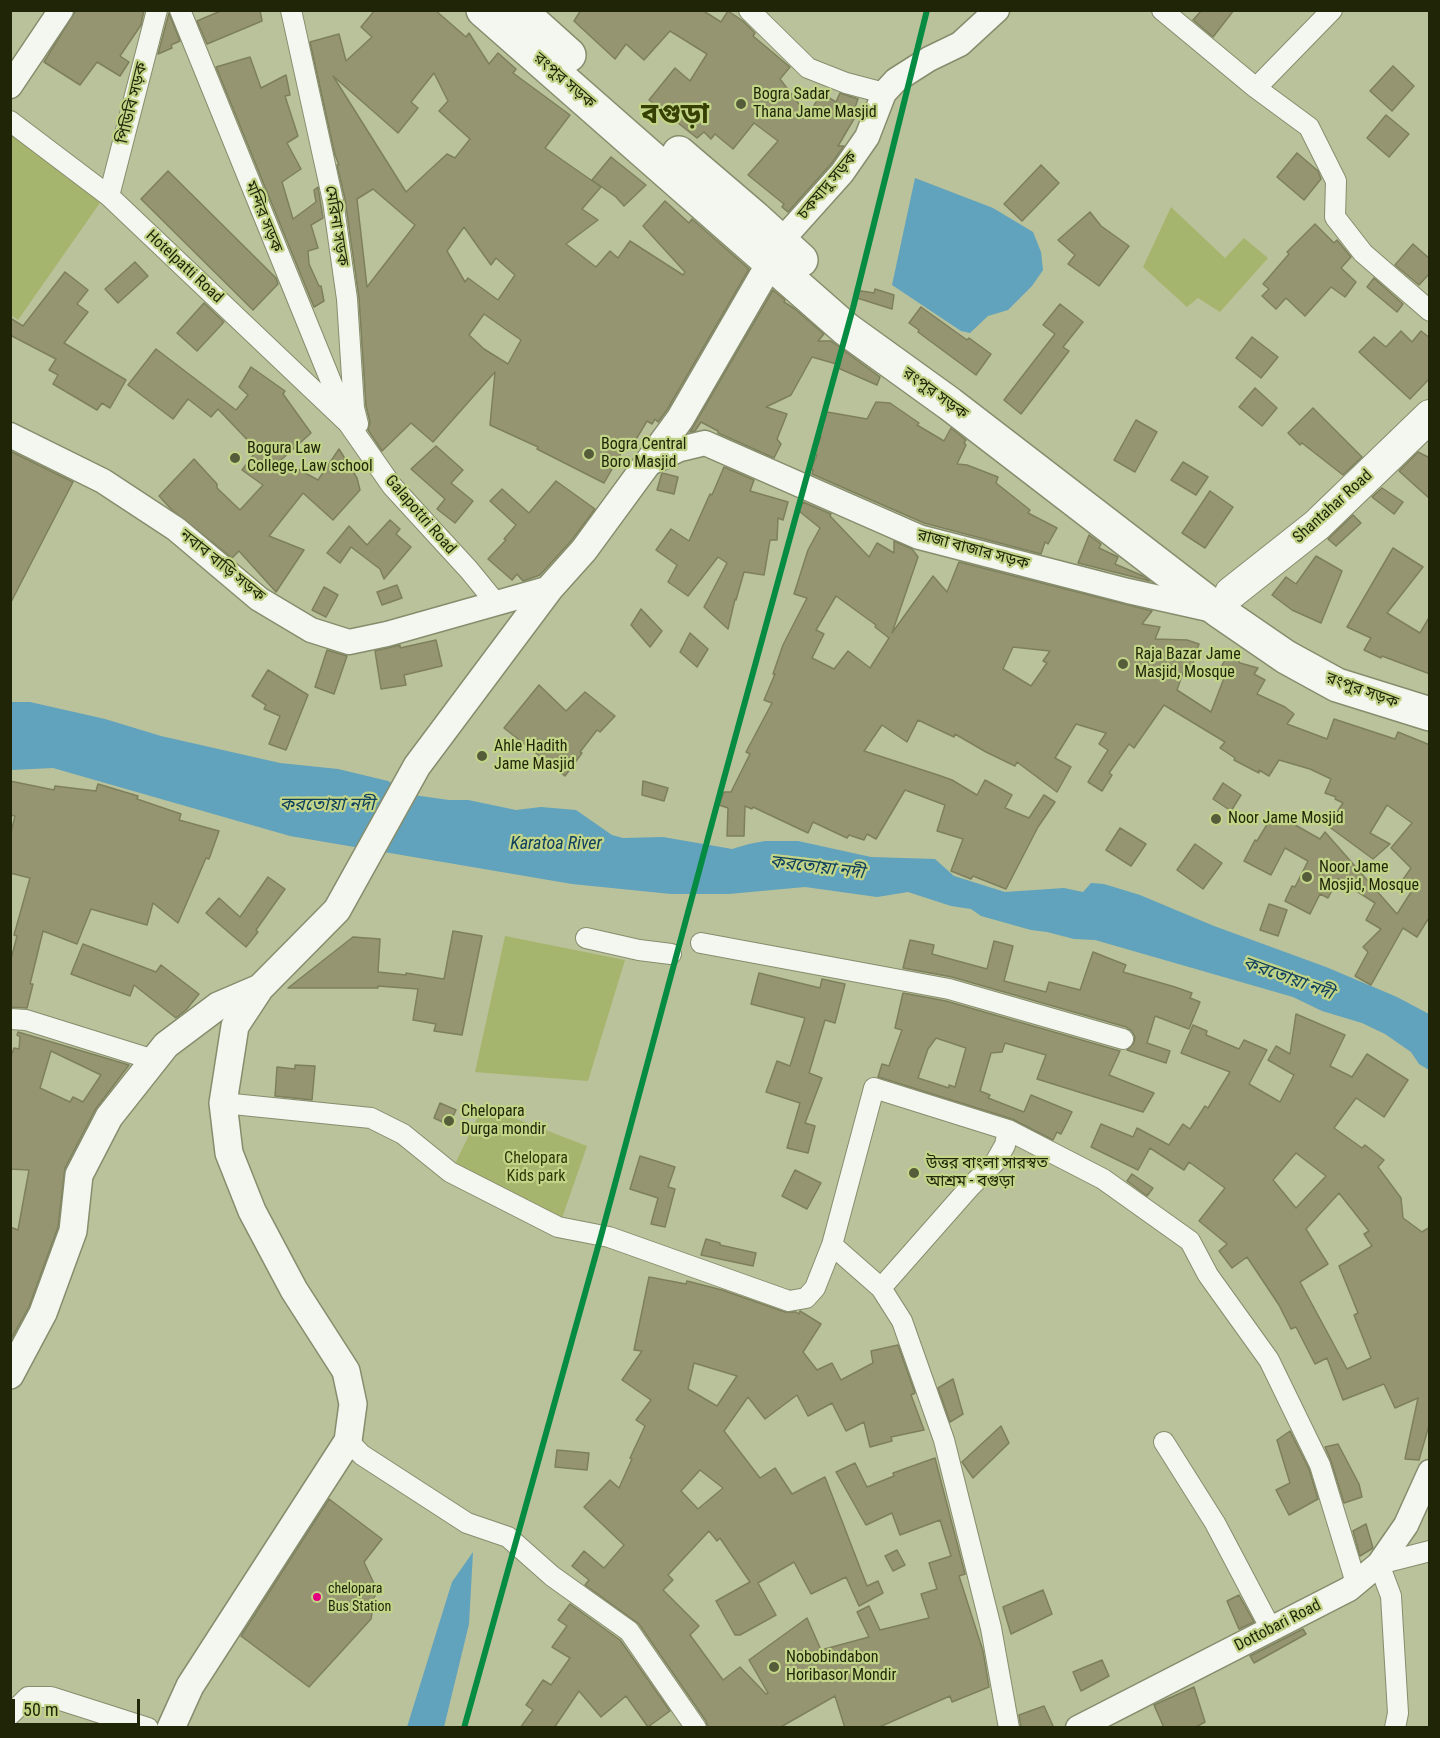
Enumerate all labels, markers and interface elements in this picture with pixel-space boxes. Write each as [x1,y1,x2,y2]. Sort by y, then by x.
street label: রংপুর সড়ক [529,49,599,113]
street label: পিডিবি সড়ক [114,60,152,146]
place label: Bogra Sadar Thana Jame Masjid [753,85,877,123]
marker: Bogra Sadar Thana Jame Masjid [734,97,748,111]
district label: বগুড়া [641,99,709,133]
street label: চকযাদু সড়ক [794,148,862,224]
street label: মন্দির সড়ক [240,179,286,255]
street label: মেরিনা সড়ক [320,184,352,268]
street label: Hotelpatti Road [141,226,227,308]
street label: রংপুর সড়ক [899,364,971,424]
place label: Bogra Central Boro Masjid [601,435,687,473]
place label: Bogura Law College, Law school [247,439,373,477]
marker: Bogra Central Boro Masjid [582,447,596,461]
marker: Bogura Law College, Law school [228,451,242,465]
street label: Shantahar Road [1289,466,1377,548]
street label: Galapottri Road [381,472,459,558]
street label: নবাব বাড়ি সড়ক [176,526,268,606]
street label: রাজা বাজার সড়ক [915,526,1031,574]
place label: Raja Bazar Jame Masjid, Mosque [1135,645,1241,683]
marker: Raja Bazar Jame Masjid, Mosque [1116,657,1130,671]
street label: রংপুর সড়ক [1323,669,1401,713]
place label: Ahle Hadith Jame Masjid [494,737,575,775]
marker: Ahle Hadith Jame Masjid [475,749,489,763]
water label: করতোয়া নদী [280,794,374,816]
place label: Noor Jame Mosjid [1228,809,1344,829]
marker: Noor Jame Mosjid [1209,812,1223,826]
water label: Karatoa River [510,833,602,855]
water label: করতোয়া নদী [769,851,865,885]
place label: Noor Jame Mosjid, Mosque [1319,858,1419,896]
marker: Noor Jame Mosjid, Mosque [1300,870,1314,884]
water label: করতোয়া নদী [1240,953,1336,1005]
place label: Chelopara Durga mondir [461,1102,546,1140]
marker: Chelopara Durga mondir [442,1114,456,1128]
park label: Chelopara Kids park [504,1149,568,1187]
place label: উত্তর বাংলা সারস্বত আশ্রম - বগুড়া [926,1154,1048,1192]
marker: উত্তর বাংলা সারস্বত আশ্রম - বগুড়া [907,1166,921,1180]
place label: chelopara Bus Station [328,1581,391,1613]
marker: chelopara Bus Station [311,1591,323,1603]
street label: Dottobari Road [1232,1596,1324,1656]
place label: Nobobindabon Horibasor Mondir [786,1648,896,1686]
marker: Nobobindabon Horibasor Mondir [767,1660,781,1674]
scale bar [15,1687,142,1725]
text: 50 m [23,1699,58,1720]

